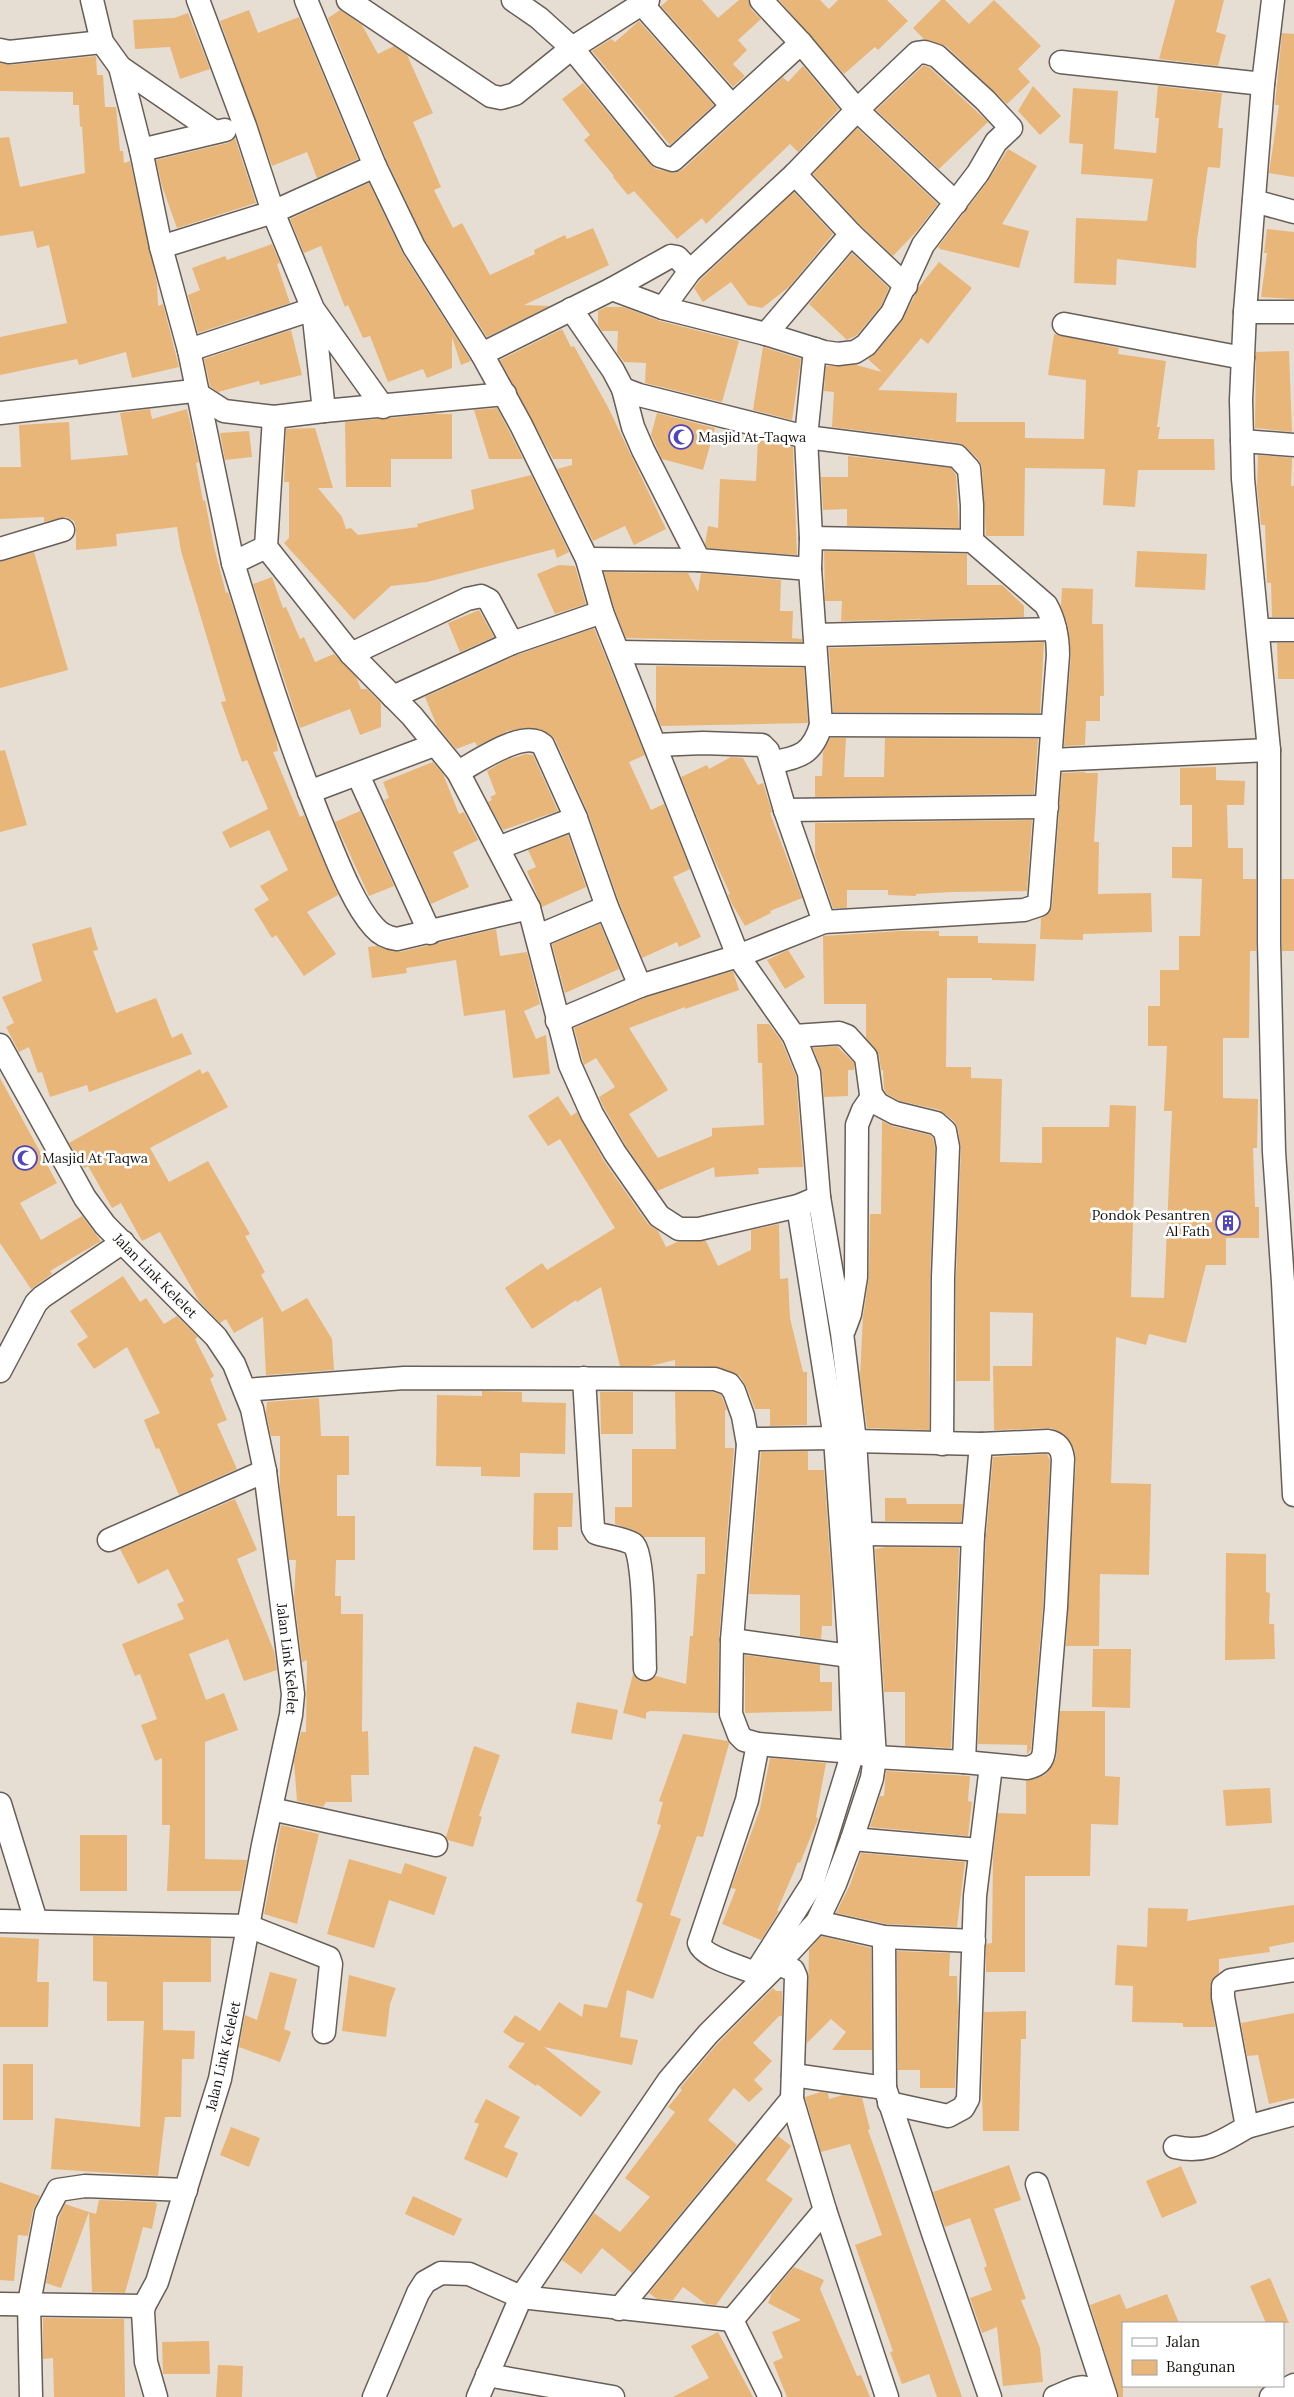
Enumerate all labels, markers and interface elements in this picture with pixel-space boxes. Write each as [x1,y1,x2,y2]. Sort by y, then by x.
mosque icon: Masjid At-Taqwa [668,424,694,450]
place label: Masjid At-Taqwa [698,428,806,446]
mosque icon: Masjid At Taqwa [12,1145,38,1171]
place label: Masjid At Taqwa [42,1149,148,1167]
place label: Pondok Pesantren Al Fath [1092,1206,1210,1240]
building icon: Pondok Pesantren Al Fath [1215,1210,1241,1236]
street label: Jalan Link Kelelet [109,1229,202,1322]
street label: Jalan Link Kelelet [273,1601,302,1716]
street label: Jalan Link Kelelet [201,1999,245,2114]
legend [1122,2322,1284,2387]
text: Jalan [1165,2332,1200,2351]
text: Bangunan [1166,2357,1235,2376]

